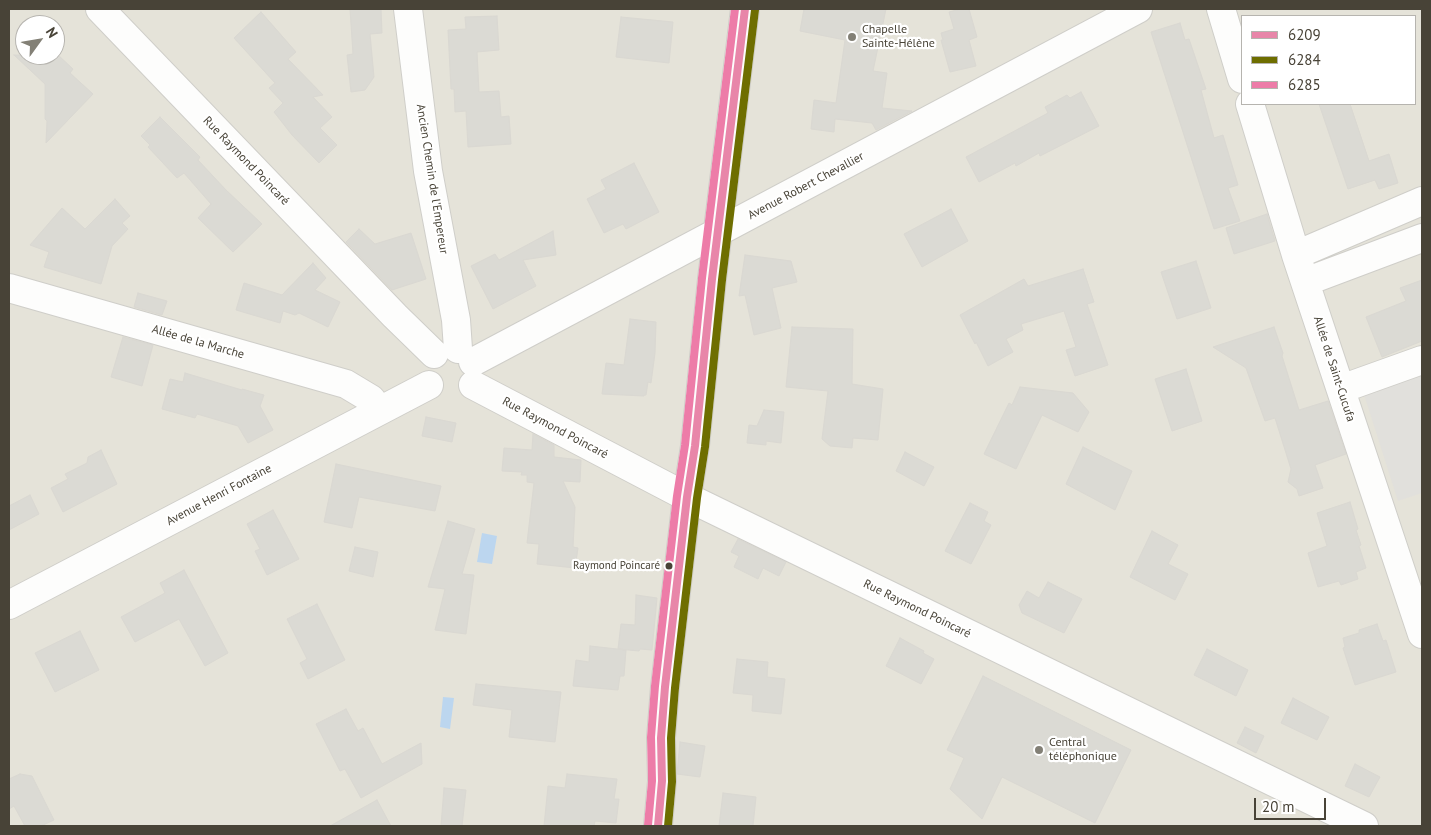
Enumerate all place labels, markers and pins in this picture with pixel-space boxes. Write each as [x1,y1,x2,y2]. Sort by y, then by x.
place label: Chapelle Sainte-Hélène [862,23,935,51]
marker: Chapelle Sainte-Hélène [846,31,858,43]
place label: Raymond Poincaré [573,559,660,573]
marker: Raymond Poincaré [664,561,674,571]
place label: Central téléphonique [1049,736,1117,764]
marker: Central téléphonique [1033,744,1045,756]

